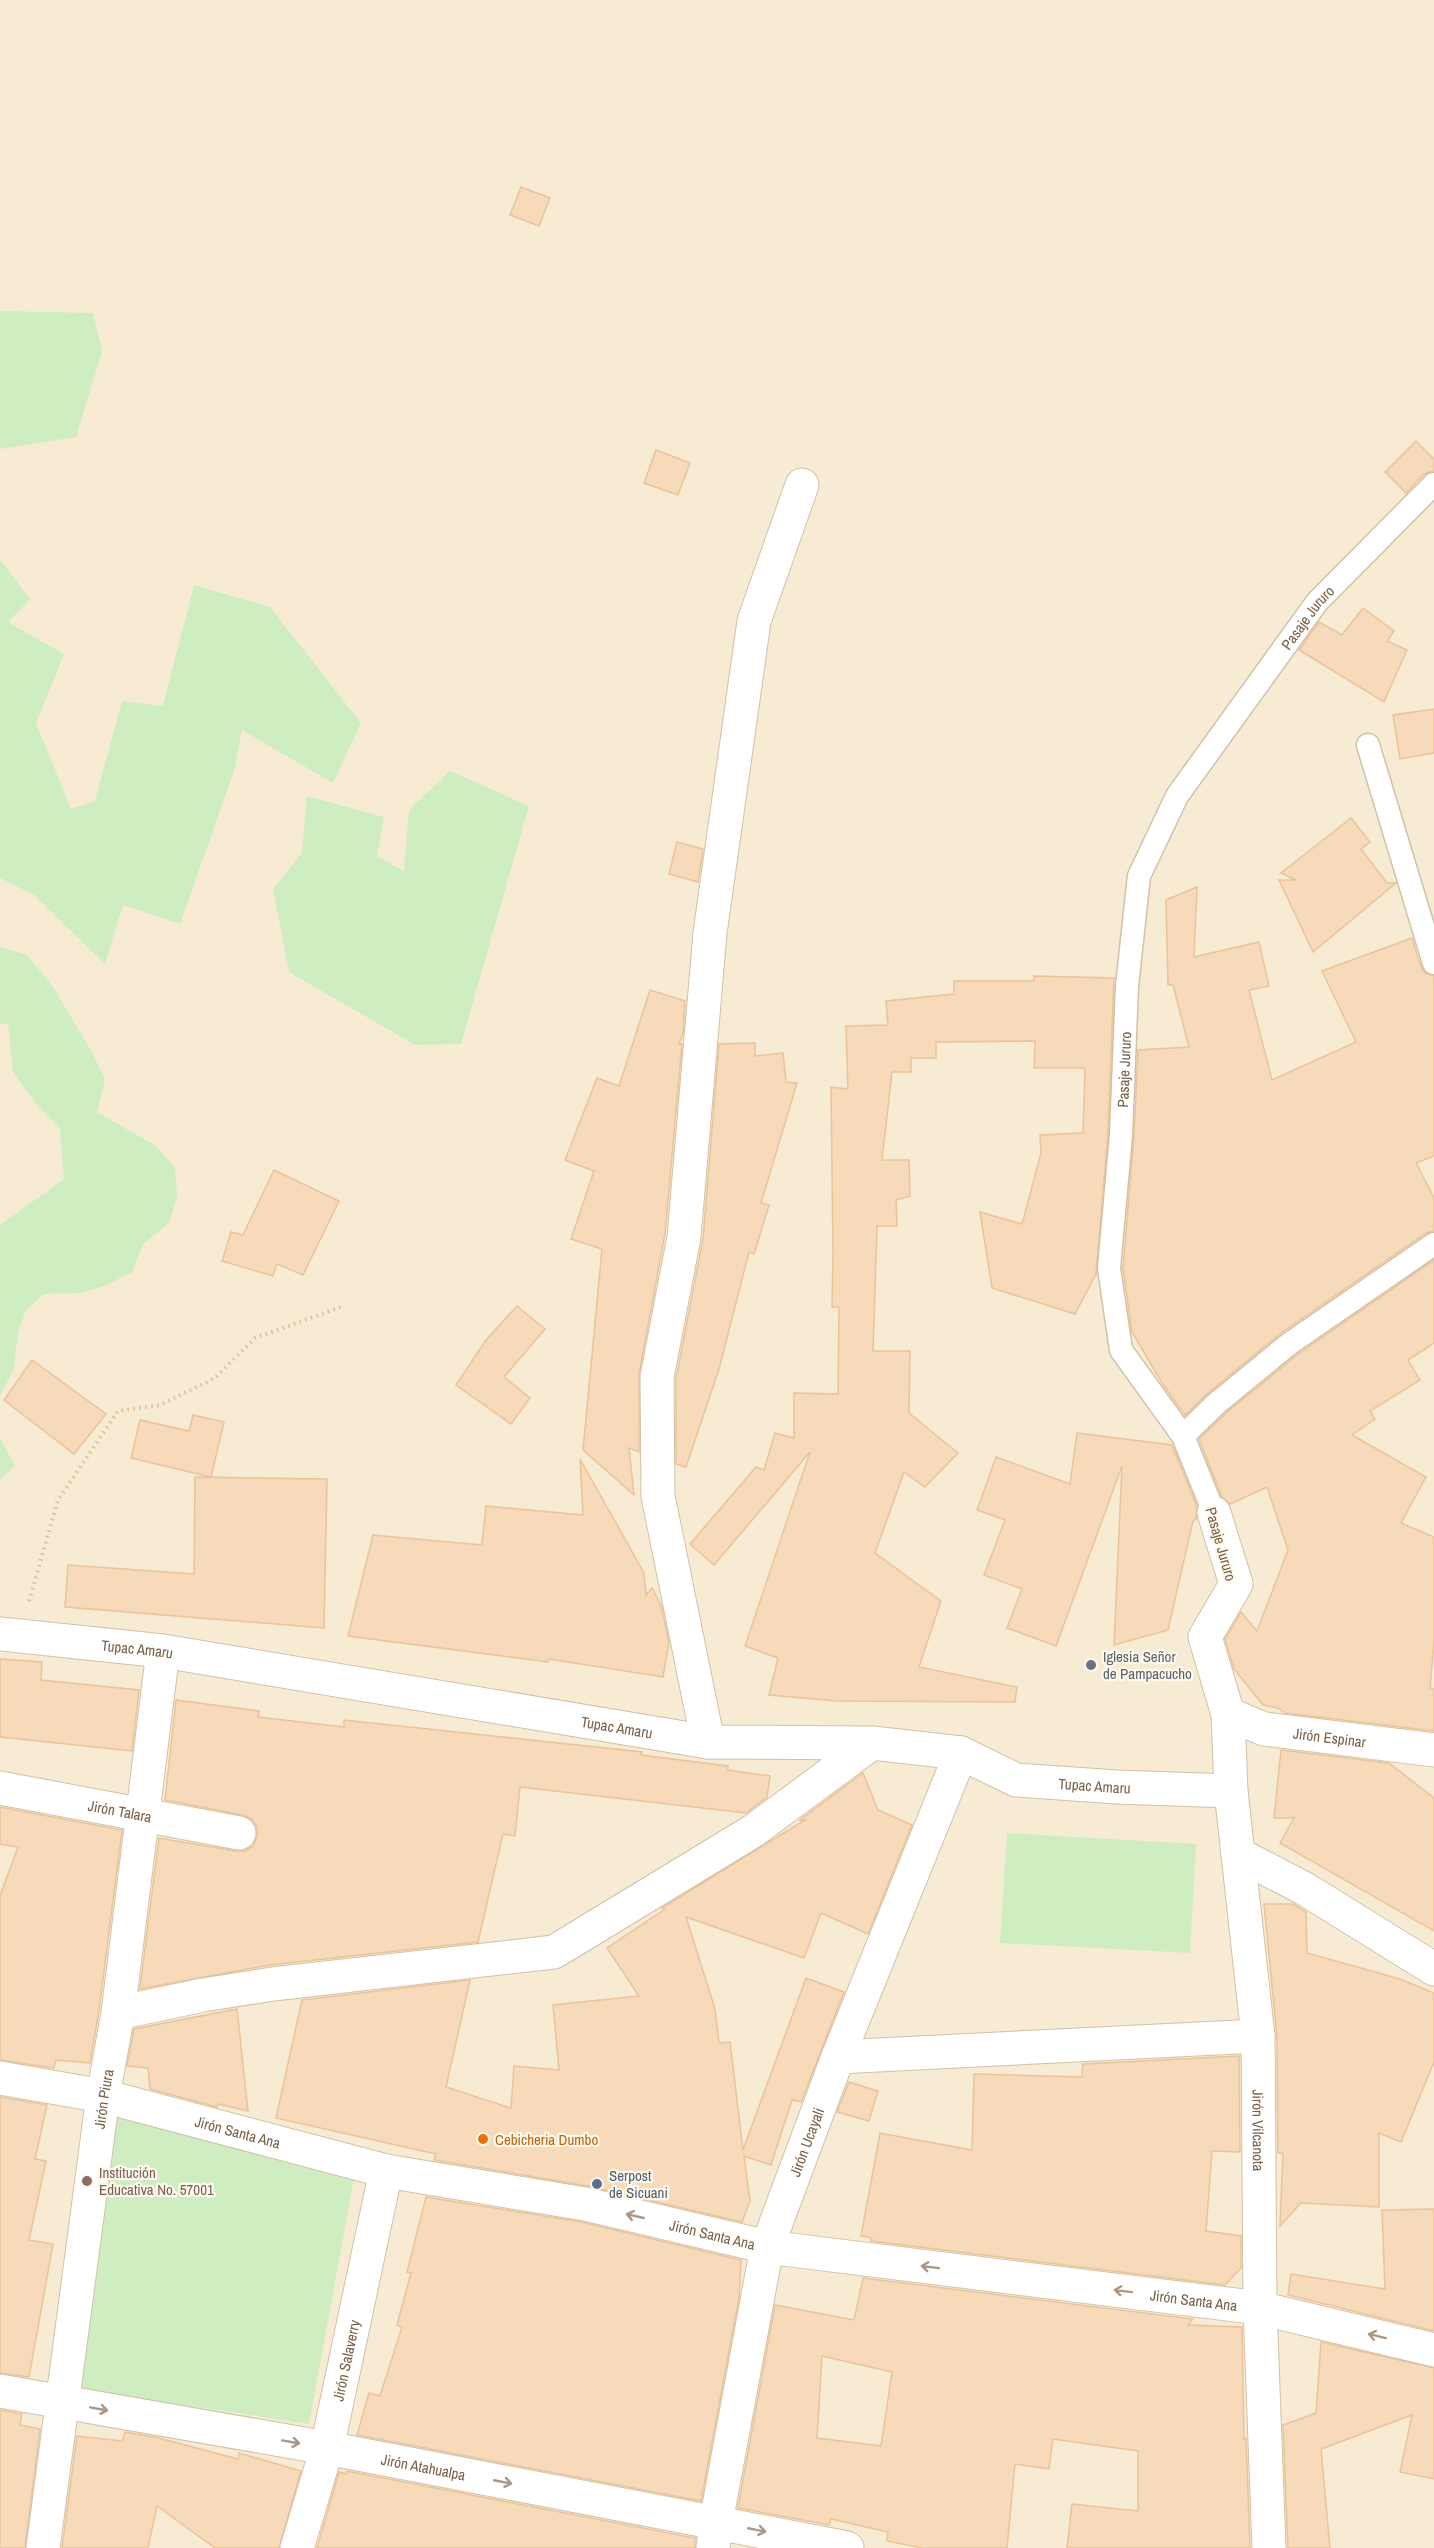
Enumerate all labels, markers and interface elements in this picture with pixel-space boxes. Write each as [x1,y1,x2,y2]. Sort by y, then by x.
street label: Pasaje Jururo [1276,580,1339,654]
street label: Pasaje Jururo [1112,1031,1136,1108]
street label: Pasaje Jururo [1200,1505,1242,1584]
street label: Tupac Amaru [100,1634,175,1663]
place label: Iglesia Señor de Pampacucho [1103,1646,1192,1684]
marker: Iglesia Señor de Pampacucho [1084,1658,1098,1672]
street label: Tupac Amaru [580,1710,654,1743]
street label: Jirón Espinar [1292,1722,1367,1752]
street label: Tupac Amaru [1058,1772,1131,1798]
street label: Jirón Talara [86,1794,154,1827]
street label: Jirón Piura [88,2067,118,2130]
street label: Jirón Vilcanota [1248,2089,1269,2172]
street label: Jirón Ucayali [784,2105,829,2179]
street label: Jirón Santa Ana [193,2110,283,2153]
place label: Cebicheria Dumbo [495,2129,598,2150]
marker: Cebicheria Dumbo [476,2132,490,2146]
place label: Institución Educativa No. 57001 [99,2162,214,2200]
place label: Serpost de Sicuani [609,2165,668,2203]
marker: Institución Educativa No. 57001 [80,2174,94,2188]
marker: Serpost de Sicuani [590,2177,604,2191]
one-way arrow [626,2209,645,2221]
street label: Jirón Santa Ana [667,2214,758,2254]
one-way arrow [921,2261,940,2272]
street label: Jirón Santa Ana [1149,2284,1239,2316]
one-way arrow [1114,2285,1134,2296]
street label: Jirón Salaverry [327,2317,365,2403]
one-way arrow [1368,2329,1387,2341]
one-way arrow [88,2404,108,2415]
one-way arrow [281,2437,300,2448]
street label: Jirón Atahualpa [379,2448,467,2485]
one-way arrow [493,2477,513,2488]
one-way arrow [747,2525,766,2536]

